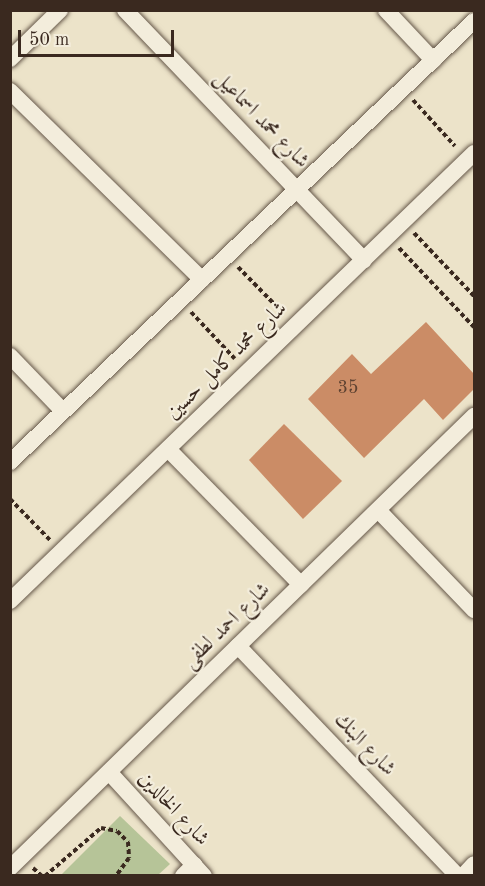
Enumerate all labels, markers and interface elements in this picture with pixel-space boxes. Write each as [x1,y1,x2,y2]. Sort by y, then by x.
scale bar [21,18,177,56]
text: 50 m [29,31,69,49]
street label: شارع محمد اسماعيل [208,66,314,174]
street label: شارع محمد كامل حسين [161,297,293,425]
house number: 35 [338,377,358,399]
street label: شارع احمد لطفى [178,578,276,674]
street label: شارع البنك [328,708,400,782]
street label: شارع الخالدين [132,766,214,852]

